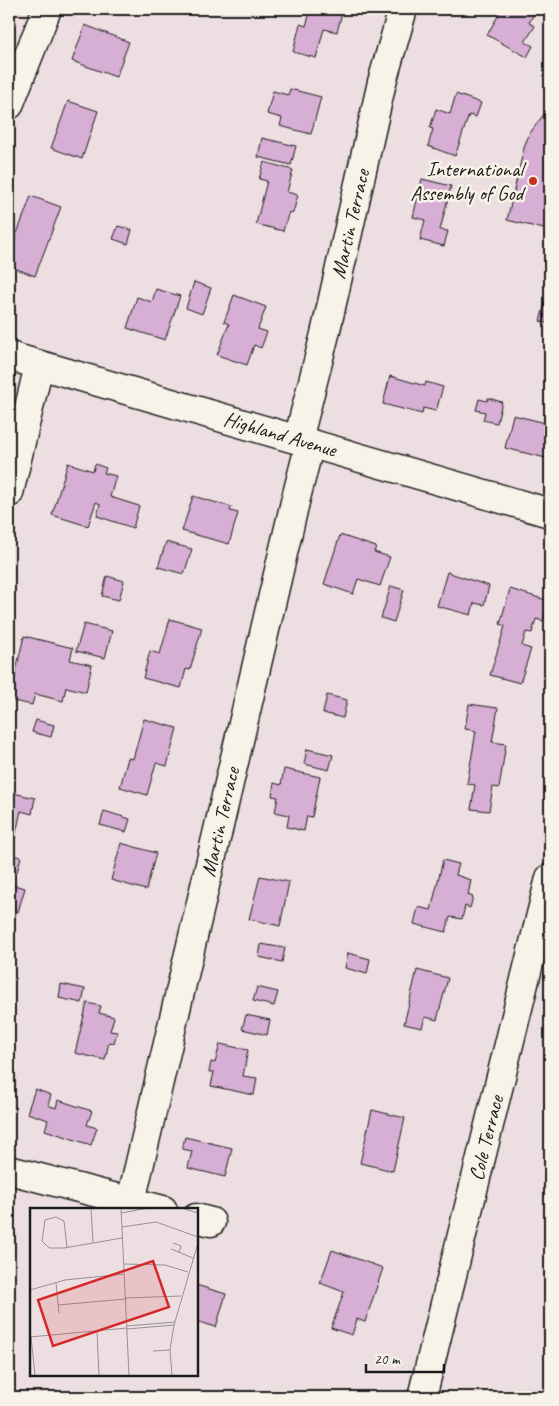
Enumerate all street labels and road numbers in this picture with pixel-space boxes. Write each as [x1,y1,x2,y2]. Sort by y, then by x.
street label: Martin Terrace [325,166,375,281]
street label: Highland Avenue [221,406,340,463]
street label: Martin Terrace [195,764,245,879]
street label: Cole Terrace [463,1092,509,1183]

